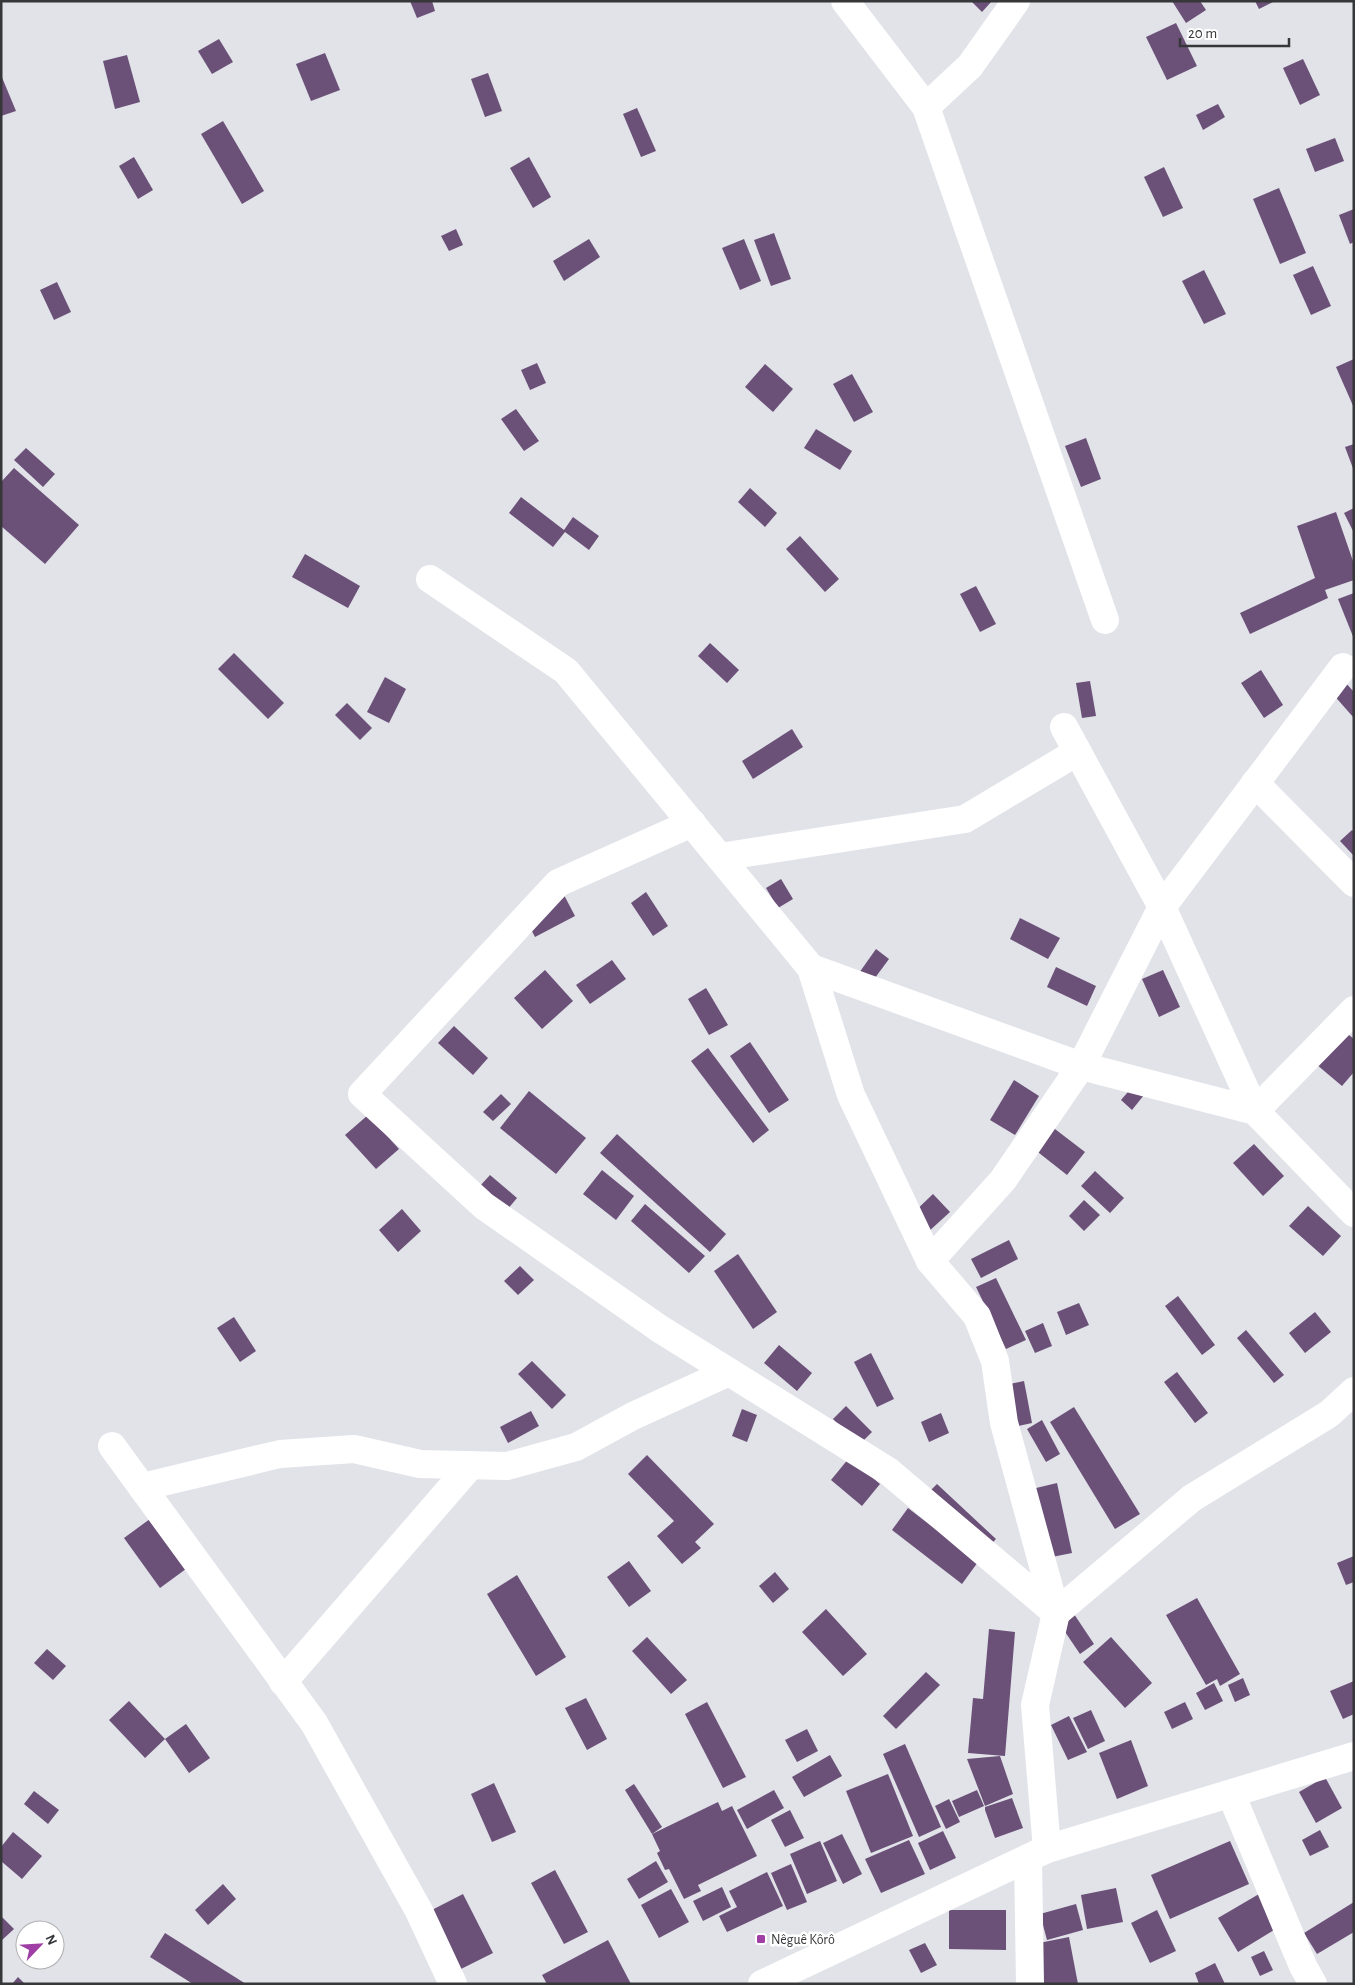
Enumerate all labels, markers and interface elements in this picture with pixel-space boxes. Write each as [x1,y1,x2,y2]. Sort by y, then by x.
scale bar [1180,15,1289,47]
text: 20 m [1188,26,1217,41]
north arrow [15,1920,65,1970]
text: N [42,1933,59,1947]
marker: Nêguê Kôrô [755,1933,767,1945]
place label: Nêguê Kôrô [771,1933,835,1947]

